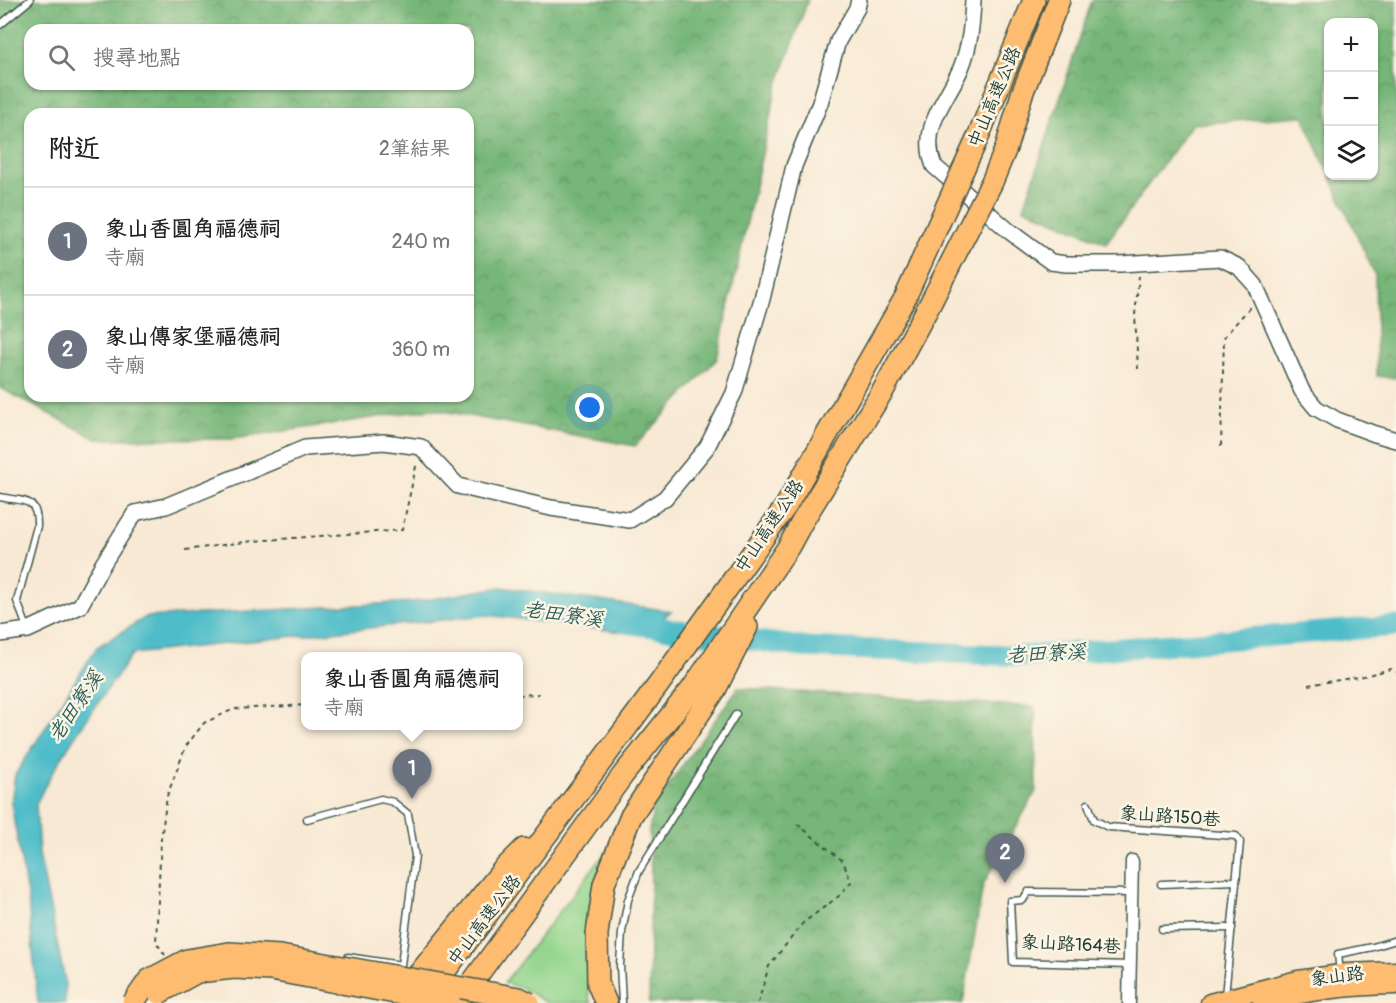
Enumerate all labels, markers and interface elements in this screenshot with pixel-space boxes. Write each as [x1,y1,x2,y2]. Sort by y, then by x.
map controls [1324,18,1378,180]
button: + [1324,18,1378,72]
search box [24,24,474,90]
icon: search [45,41,78,74]
street label: 中山高速公路 [963,43,1026,151]
text: 搜尋地點 [93,44,181,72]
button: − [1324,72,1378,126]
button: layers [1324,126,1378,180]
text: 附近 [48,133,100,165]
text: 2筆結果 [379,136,450,161]
text: 象山香圓角福德祠 [105,215,281,243]
text: 1 [64,229,71,254]
text: 240 m [391,229,450,254]
text: 寺廟 [105,245,145,270]
text: 象山傳家堡福德祠 [105,323,281,351]
text: 2 [62,337,73,362]
text: 360 m [391,337,450,362]
text: 寺廟 [105,353,145,378]
your location [575,393,604,422]
street label: 中山高速公路 [730,475,809,577]
water label: 老田寮溪 [522,597,605,633]
water label: 老田寮溪 [1005,639,1088,668]
popup [301,652,523,730]
water label: 老田寮溪 [43,665,109,746]
text: 象山香圓角福德祠 [324,665,500,693]
text: 寺廟 [324,695,364,720]
pin: 1 [392,750,432,799]
street label: 象山路150巷 [1119,802,1221,831]
pin: 2 [986,834,1024,883]
street label: 中山高速公路 [443,870,526,970]
street label: 象山路164巷 [1020,930,1121,959]
street label: 象山路 [1309,962,1365,991]

